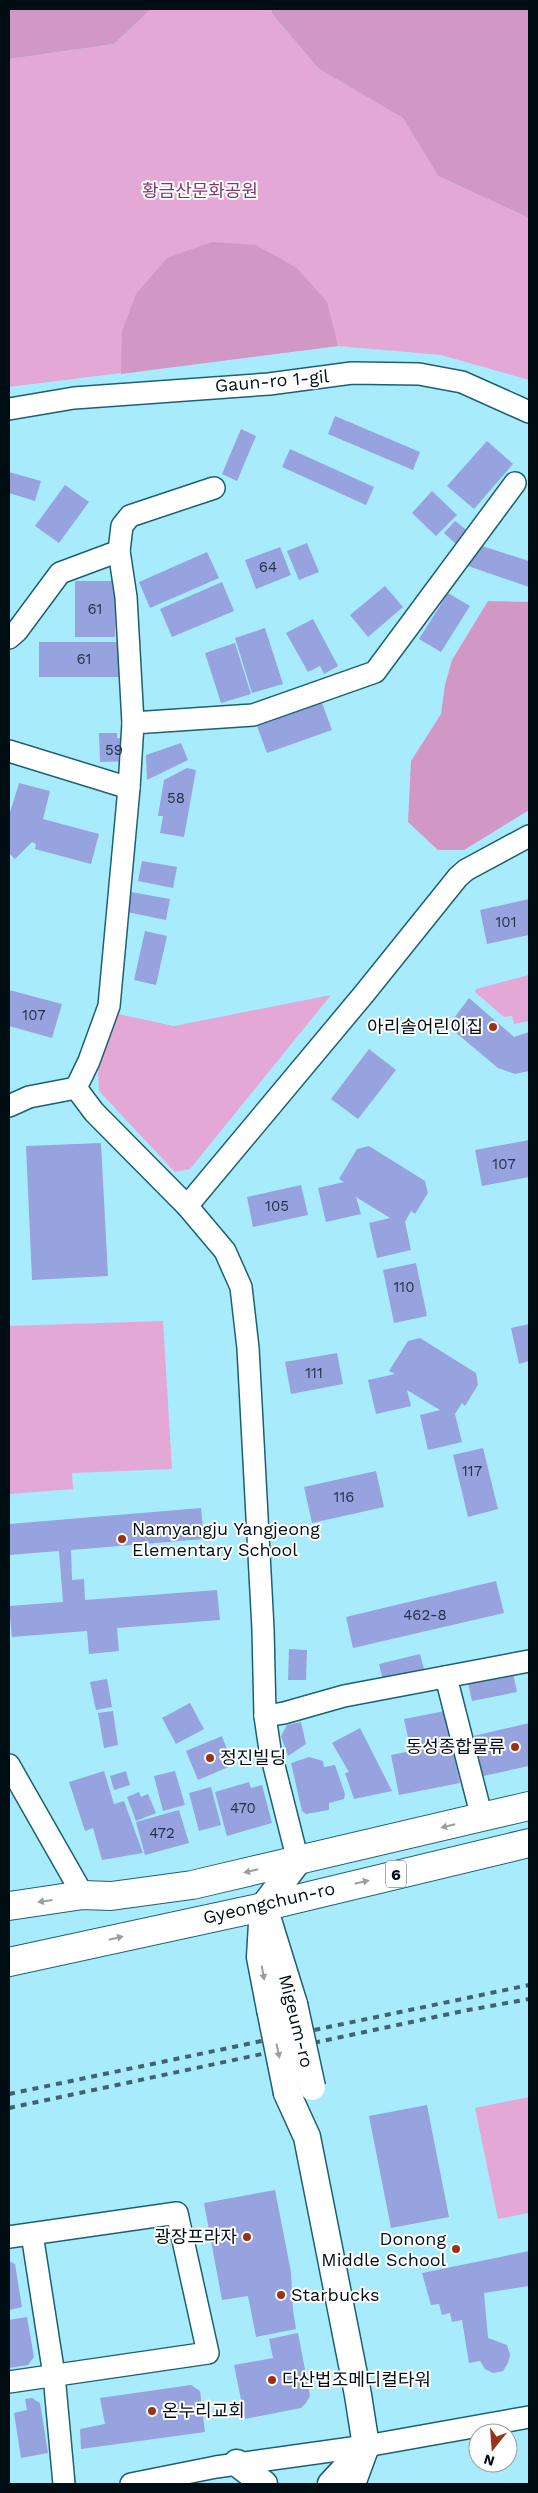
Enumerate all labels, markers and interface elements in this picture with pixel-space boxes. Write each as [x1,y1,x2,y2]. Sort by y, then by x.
park label: 황금산문화공원 [142,180,258,201]
street label: Gaun-ro 1-gil [214,365,330,396]
house number: 64 [259,558,277,576]
house number: 61 [88,600,102,618]
house number: 61 [77,650,91,668]
house number: 59 [105,741,123,759]
house number: 58 [167,789,185,807]
house number: 101 [495,913,517,931]
house number: 107 [22,1006,46,1024]
place label: 아리솔어린이집 [367,1016,483,1037]
marker: 아리솔어린이집 [487,1021,499,1033]
house number: 107 [492,1155,516,1173]
house number: 105 [265,1197,289,1215]
house number: 110 [393,1278,415,1296]
house number: 111 [305,1364,323,1382]
house number: 117 [462,1462,482,1480]
house number: 116 [334,1488,354,1506]
place label: Namyangju Yangjeong Elementary School [132,1518,320,1560]
marker: Namyangju Yangjeong Elementary School [116,1533,128,1545]
house number: 462-8 [403,1606,447,1624]
place label: 동성종합물류 [406,1736,505,1757]
marker: 동성종합물류 [509,1741,521,1753]
place label: 정진빌딩 [220,1747,286,1768]
marker: 정진빌딩 [204,1752,216,1764]
house number: 470 [230,1799,256,1817]
one-way arrow [440,1822,455,1830]
house number: 472 [149,1824,175,1842]
road number: 6 [386,1860,406,1888]
one-way arrow [243,1867,258,1875]
street label: Gyeongchun-ro [201,1877,337,1928]
one-way arrow [354,1878,369,1886]
one-way arrow [37,1897,53,1905]
one-way arrow [108,1934,123,1942]
one-way arrow [260,1965,268,1981]
street label: Migeum-ro [275,1972,318,2070]
one-way arrow [275,2043,283,2059]
place label: 광장프라자 [154,2226,237,2247]
place label: Donong Middle School [321,2228,446,2270]
marker: 광장프라자 [241,2231,253,2243]
marker: Donong Middle School [450,2243,462,2255]
place label: Starbucks [291,2284,380,2305]
marker: Starbucks [275,2289,287,2301]
place label: 다산법조메디컬타워 [282,2369,431,2390]
marker: 다산법조메디컬타워 [266,2374,278,2386]
place label: 온누리교회 [162,2400,245,2421]
marker: 온누리교회 [146,2405,158,2417]
north arrow [468,2423,518,2473]
text: N [482,2451,496,2470]

